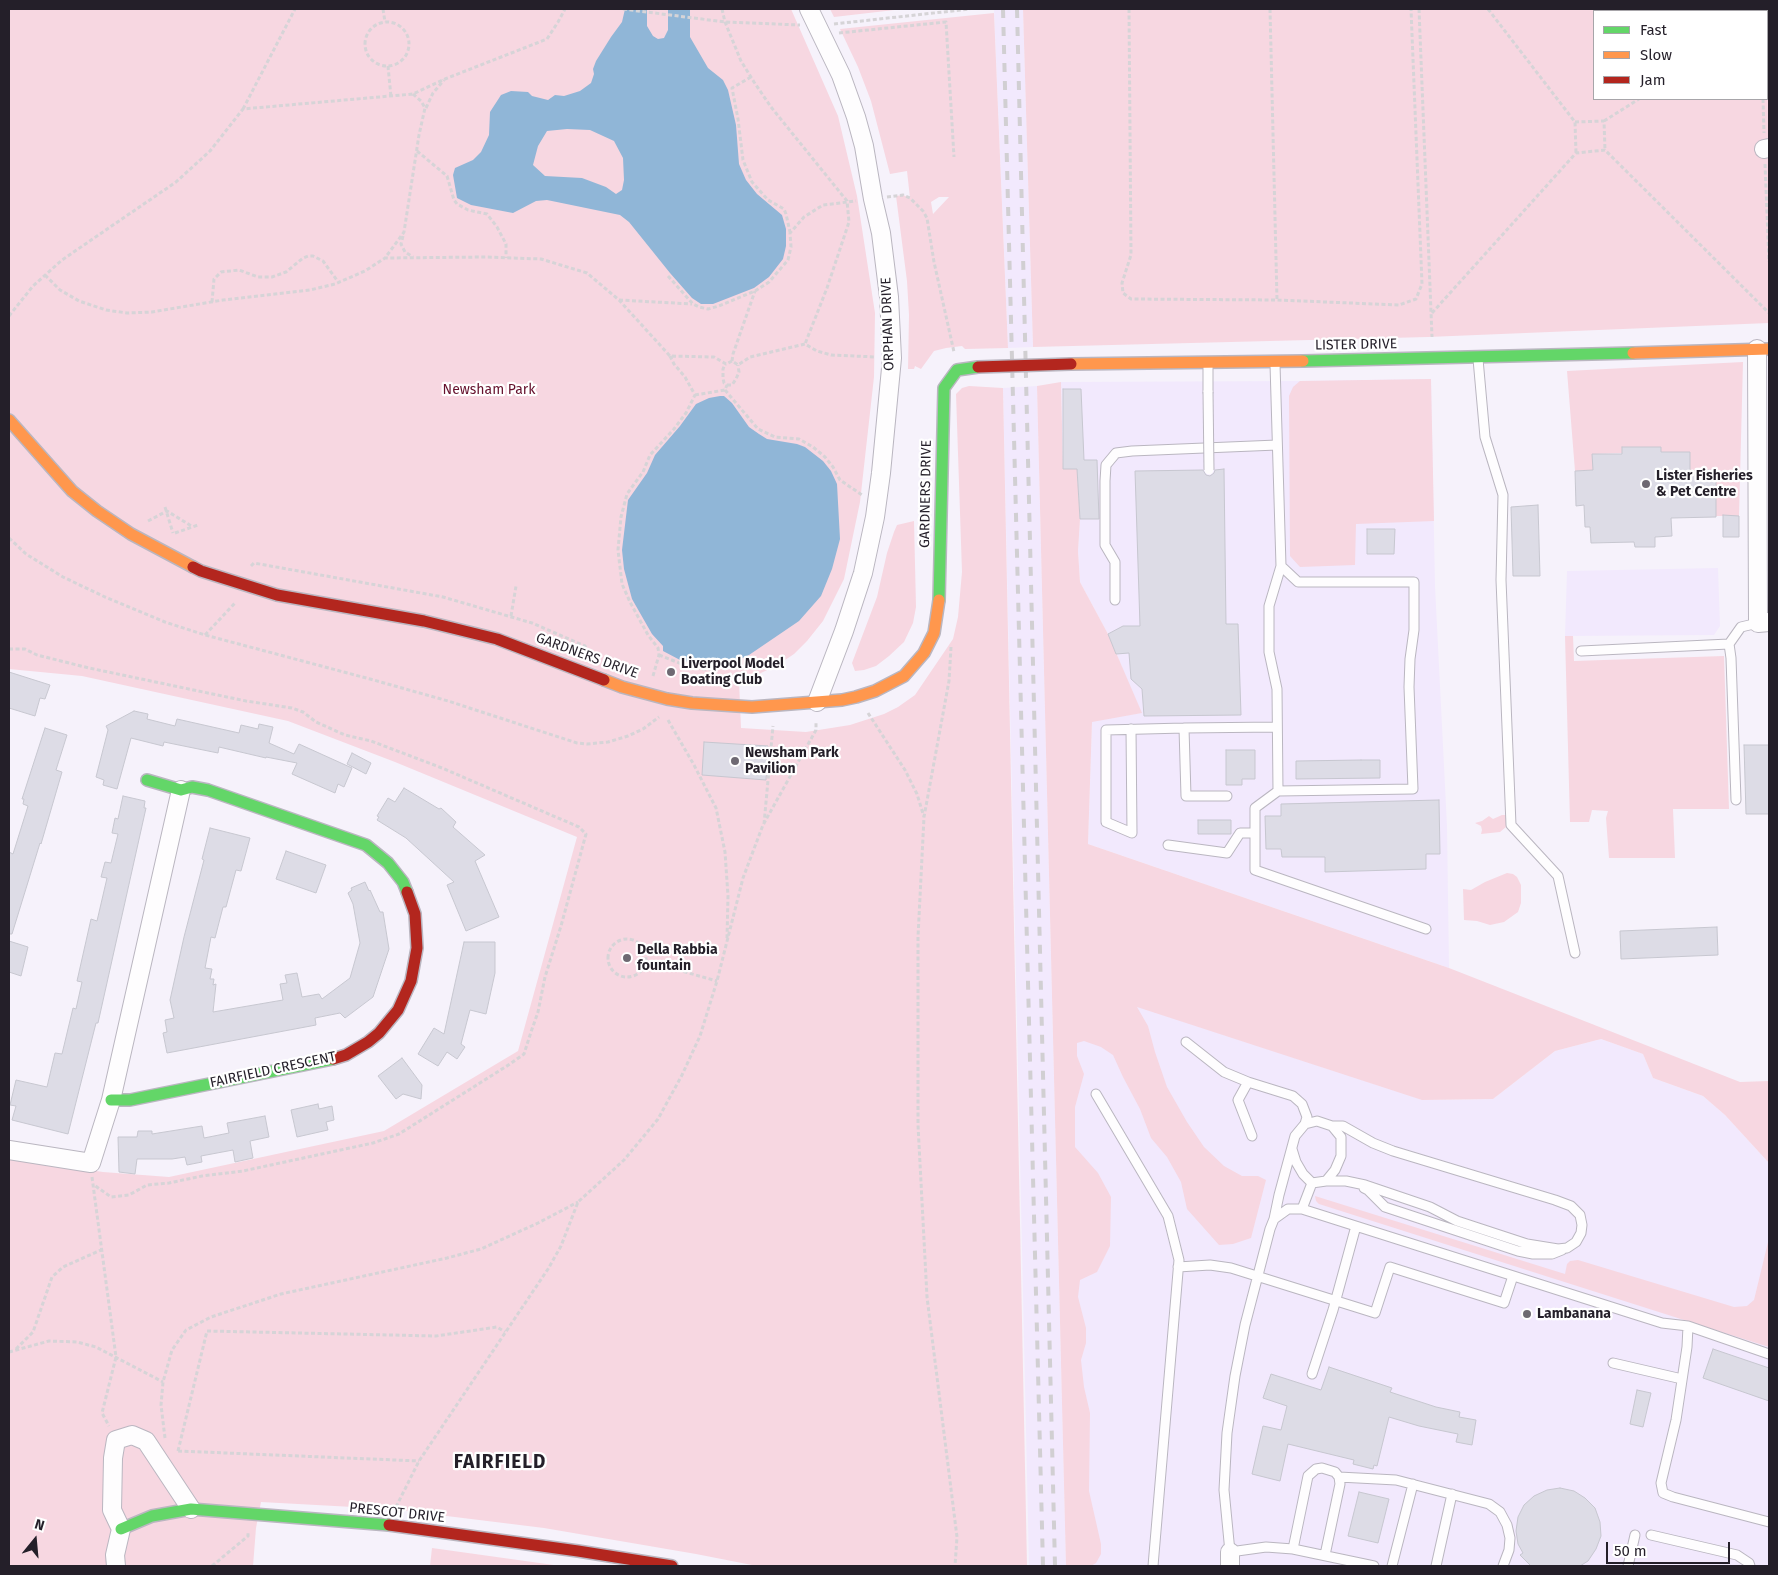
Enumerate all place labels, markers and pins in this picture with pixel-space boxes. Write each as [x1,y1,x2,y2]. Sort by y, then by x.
place label: Lister Fisheries & Pet Centre [1656,468,1753,501]
marker: Lister Fisheries & Pet Centre [1640,478,1652,490]
place label: Liverpool Model Boating Club [681,656,784,689]
marker: Liverpool Model Boating Club [665,666,677,678]
place label: Newsham Park Pavilion [745,745,839,778]
marker: Newsham Park Pavilion [729,755,741,767]
place label: Della Rabbia fountain [637,942,718,974]
marker: Della Rabbia fountain [621,952,633,964]
place label: Lambanana [1537,1306,1611,1322]
marker: Lambanana [1521,1308,1533,1320]

